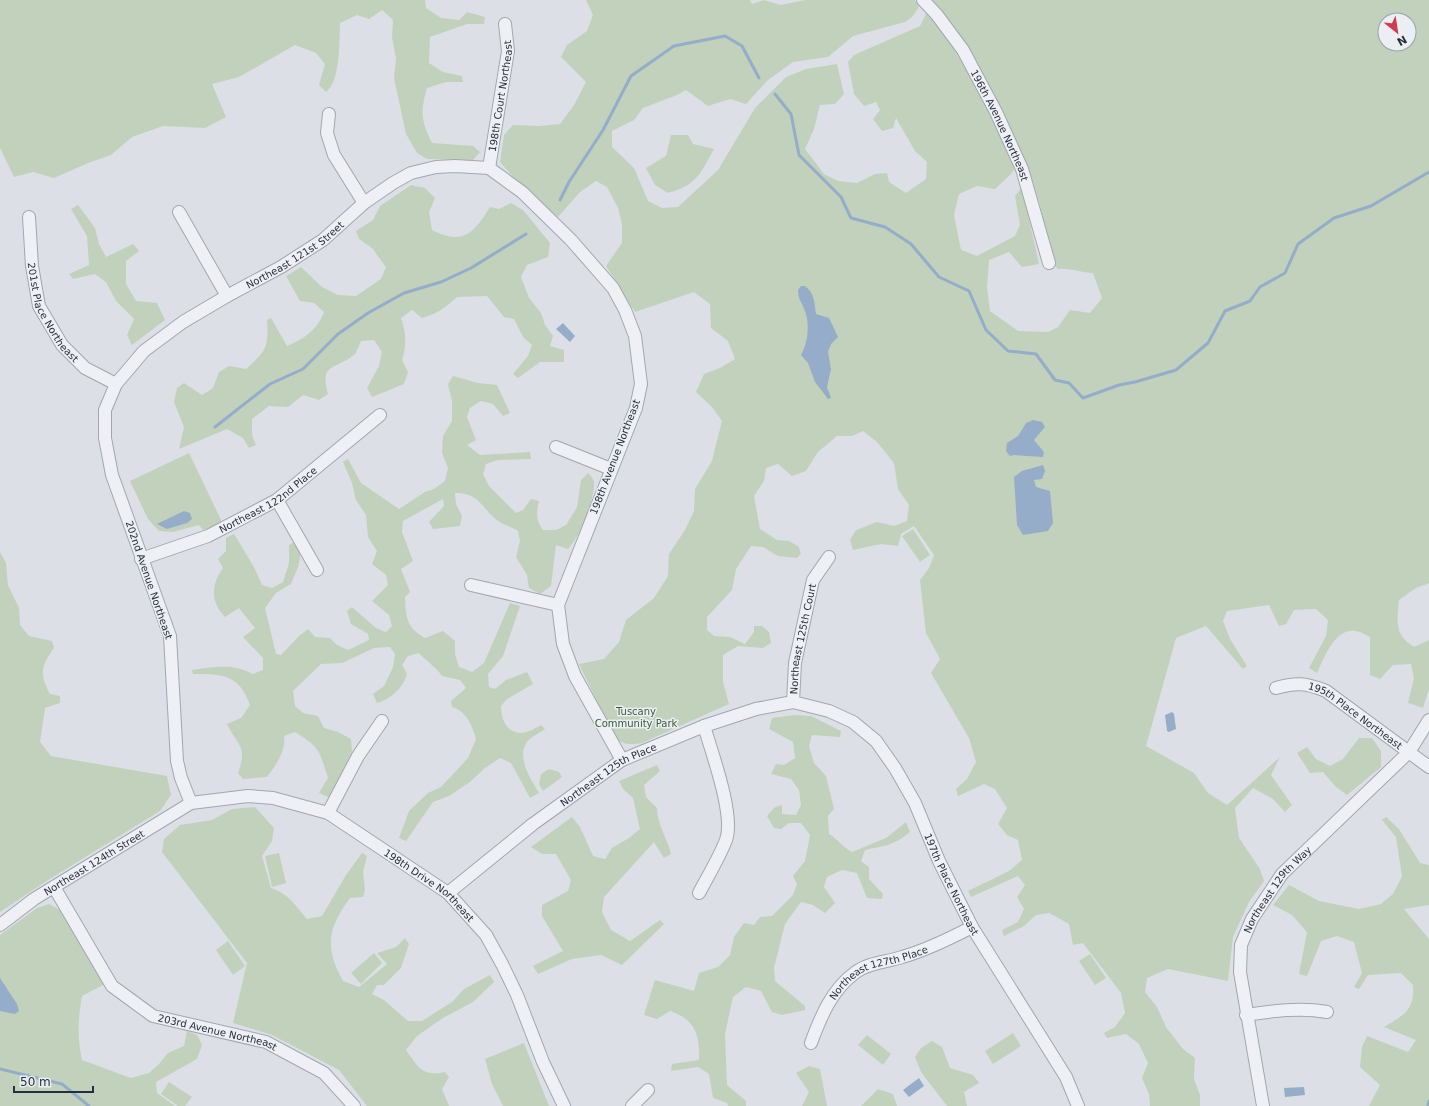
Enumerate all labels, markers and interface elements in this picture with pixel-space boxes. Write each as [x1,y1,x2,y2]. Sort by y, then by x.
north arrow [1377,12,1417,52]
text: N [1395,32,1409,48]
street label: 198th Court Northeast [486,40,514,152]
street label: 196th Avenue Northeast [969,67,1031,182]
street label: Northeast 121st Street [244,219,346,290]
street label: 201st Place Northeast [26,262,81,364]
street label: 198th Avenue Northeast [588,398,642,516]
street label: Northeast 122nd Place [217,464,319,535]
street label: 202nd Avenue Northeast [124,519,175,641]
street label: Northeast 125th Court [788,582,818,695]
street label: 195th Place Northeast [1307,680,1405,751]
park label: Tuscany Community Park [595,706,678,729]
street label: Northeast 125th Place [558,741,658,808]
street label: Northeast 124th Street [42,827,146,897]
street label: 197th Place Northeast [923,832,981,937]
street label: Northeast 129th Way [1241,844,1313,934]
street label: 198th Drive Northeast [382,847,477,924]
street label: Northeast 127th Place [827,943,929,1002]
street label: 203rd Avenue Northeast [157,1012,279,1052]
scale bar [14,1068,93,1094]
text: 50 m [20,1075,51,1089]

